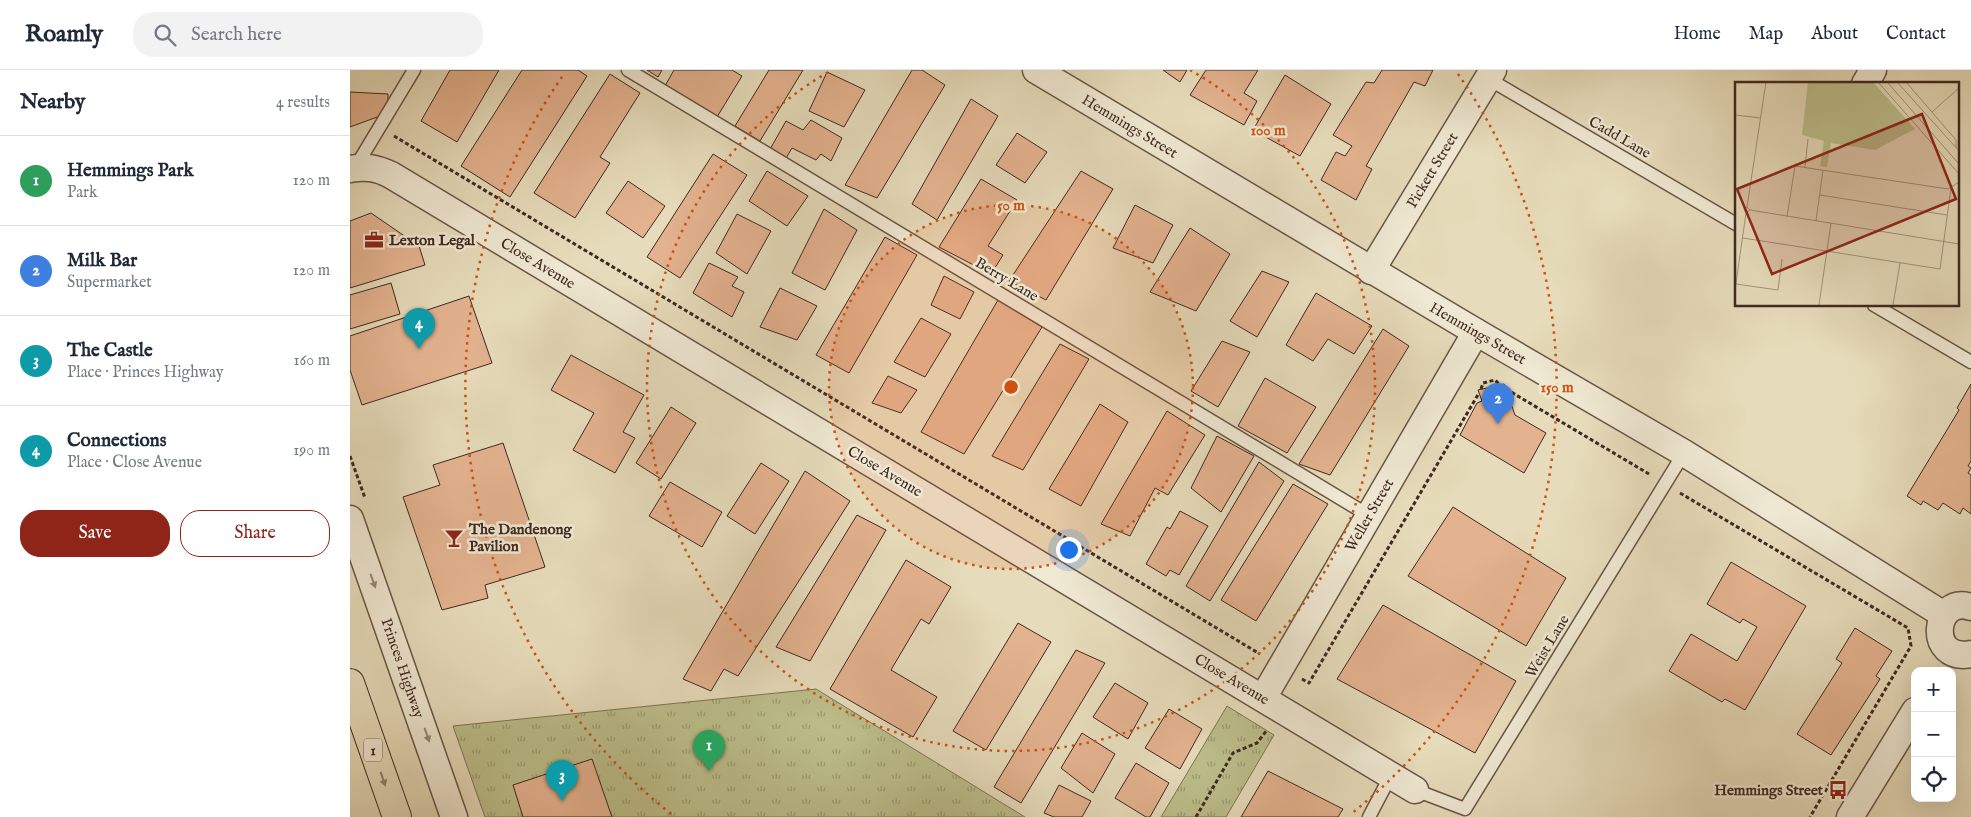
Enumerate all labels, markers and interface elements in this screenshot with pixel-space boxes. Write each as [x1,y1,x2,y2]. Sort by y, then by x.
search box [133,12,483,57]
text: Roamly [25,19,103,50]
icon: search [151,21,179,49]
text: Search here [191,23,282,47]
text: Home [1674,23,1721,46]
text: Map [1749,23,1783,46]
text: About [1811,23,1858,46]
text: Contact [1886,23,1946,46]
inset map [1735,82,1958,306]
text: Nearby [20,89,85,116]
street label: Hemmings Street [1078,90,1181,163]
text: 4 results [276,93,330,113]
street label: Cadd Lane [1585,112,1654,163]
text: 100 m [1250,121,1286,140]
street label: Pickett Street [1402,129,1462,211]
text: Hemmings Park [67,159,194,183]
text: 1 [33,171,39,191]
text: 120 m [293,171,330,191]
text: Park [67,183,97,203]
text: 50 m [997,196,1025,215]
office icon: Lexton Legal [363,229,385,251]
place label: Lexton Legal [389,231,476,250]
street label: Close Avenue [497,234,579,293]
text: Milk Bar [67,249,137,273]
street label: Berry Lane [972,253,1042,306]
text: 2 [32,261,40,281]
text: 120 m [293,261,330,281]
text: Supermarket [67,273,152,293]
street label: Hemmings Street [1426,298,1530,369]
pin: 4 [403,308,435,349]
text: The Castle [67,339,153,363]
text: 3 [33,351,39,371]
text: 160 m [294,351,330,371]
text: Place · Princes Highway [67,363,224,383]
centre of rings [1002,378,1020,396]
text: 150 m [1540,378,1574,397]
pin: 2 [1482,383,1514,424]
text: Connections [67,429,166,453]
text: 4 [32,441,40,461]
text: 190 m [293,441,330,461]
street label: Close Avenue [844,442,926,501]
text: Place · Close Avenue [67,453,202,473]
street label: Weller Street [1341,475,1398,555]
button: Save [20,510,170,557]
button: Share [180,510,330,557]
place label: The Dandenong Pavilion [468,520,572,556]
bar icon: The Dandenong Pavilion [443,527,465,549]
your location [1056,537,1082,563]
one-way arrow [370,574,377,589]
street label: Weist Lane [1521,611,1574,681]
street label: Princes Highway [377,616,429,721]
street label: Close Avenue [1191,650,1273,709]
map controls [1911,667,1956,802]
button: + [1911,667,1956,712]
button: − [1911,712,1956,757]
one-way arrow [424,727,431,742]
pin: 1 [693,730,725,771]
road number: 1 [364,738,382,762]
button: locate [1911,757,1956,802]
pin: 3 [546,760,578,801]
one-way arrow [380,771,387,786]
bus stop icon: Hemmings Street [1827,779,1849,801]
place label: Hemmings Street [1714,781,1824,800]

